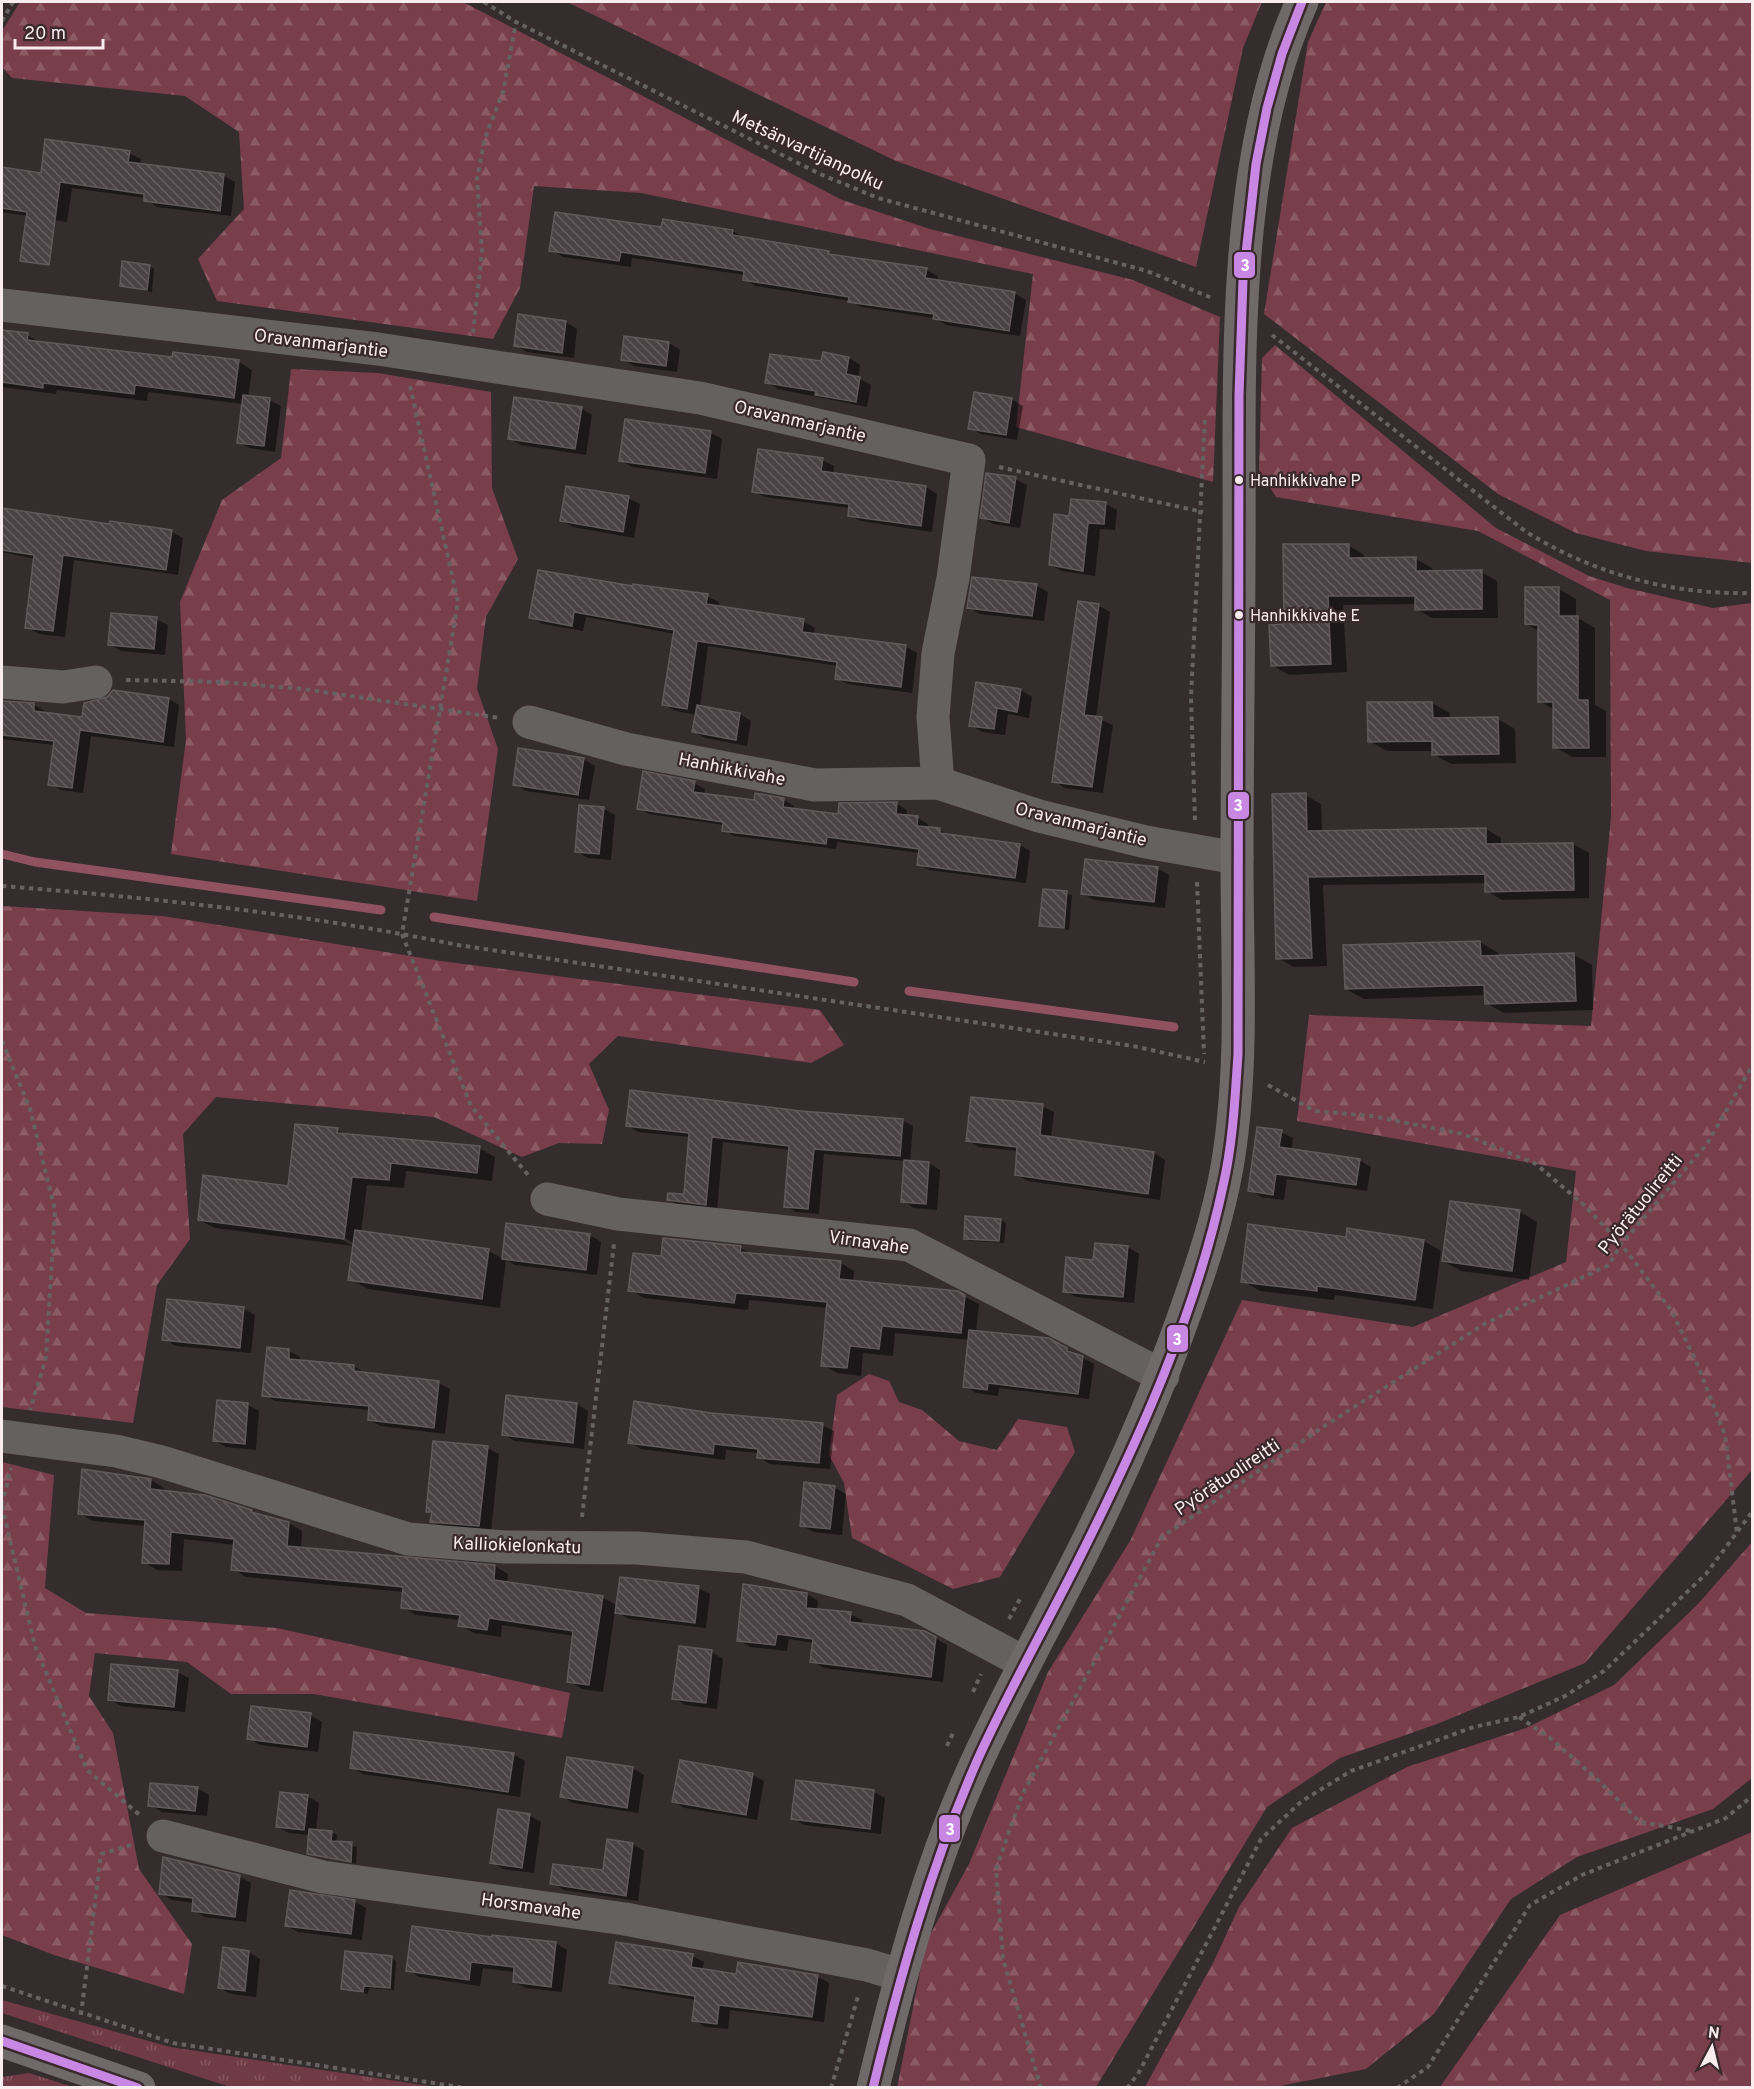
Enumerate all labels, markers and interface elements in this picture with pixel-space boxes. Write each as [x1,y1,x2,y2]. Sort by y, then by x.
scale bar [15,12,104,50]
text: 20 m [24,23,66,46]
street label: Metsänvartijanpolku [728,106,887,197]
line badge: 3 [1233,251,1256,279]
text: 3 [1240,257,1250,277]
street label: Oravanmarjantie [252,325,389,364]
street label: Oravanmarjantie [731,396,868,449]
place label: Hanhikkivahe P [1250,472,1360,492]
marker: Hanhikkivahe P [1233,474,1245,486]
place label: Hanhikkivahe E [1250,607,1360,627]
marker: Hanhikkivahe E [1233,609,1245,621]
street label: Hanhikkivahe [676,749,787,792]
line badge: 3 [1227,791,1250,820]
text: 3 [1233,797,1243,817]
street label: Oravanmarjantie [1012,798,1149,853]
street label: Pyörätuolireitti [1594,1150,1689,1260]
street label: Virnavahe [827,1226,911,1261]
line badge: 3 [1166,1324,1189,1353]
text: 3 [1172,1331,1182,1351]
street label: Pyörätuolireitti [1171,1435,1285,1522]
street label: Kalliokielonkatu [452,1533,582,1560]
line badge: 3 [938,1814,961,1843]
text: 3 [945,1821,955,1841]
street label: Horsmavahe [479,1889,582,1926]
north arrow [1682,2017,1742,2077]
text: N [1707,2023,1721,2045]

